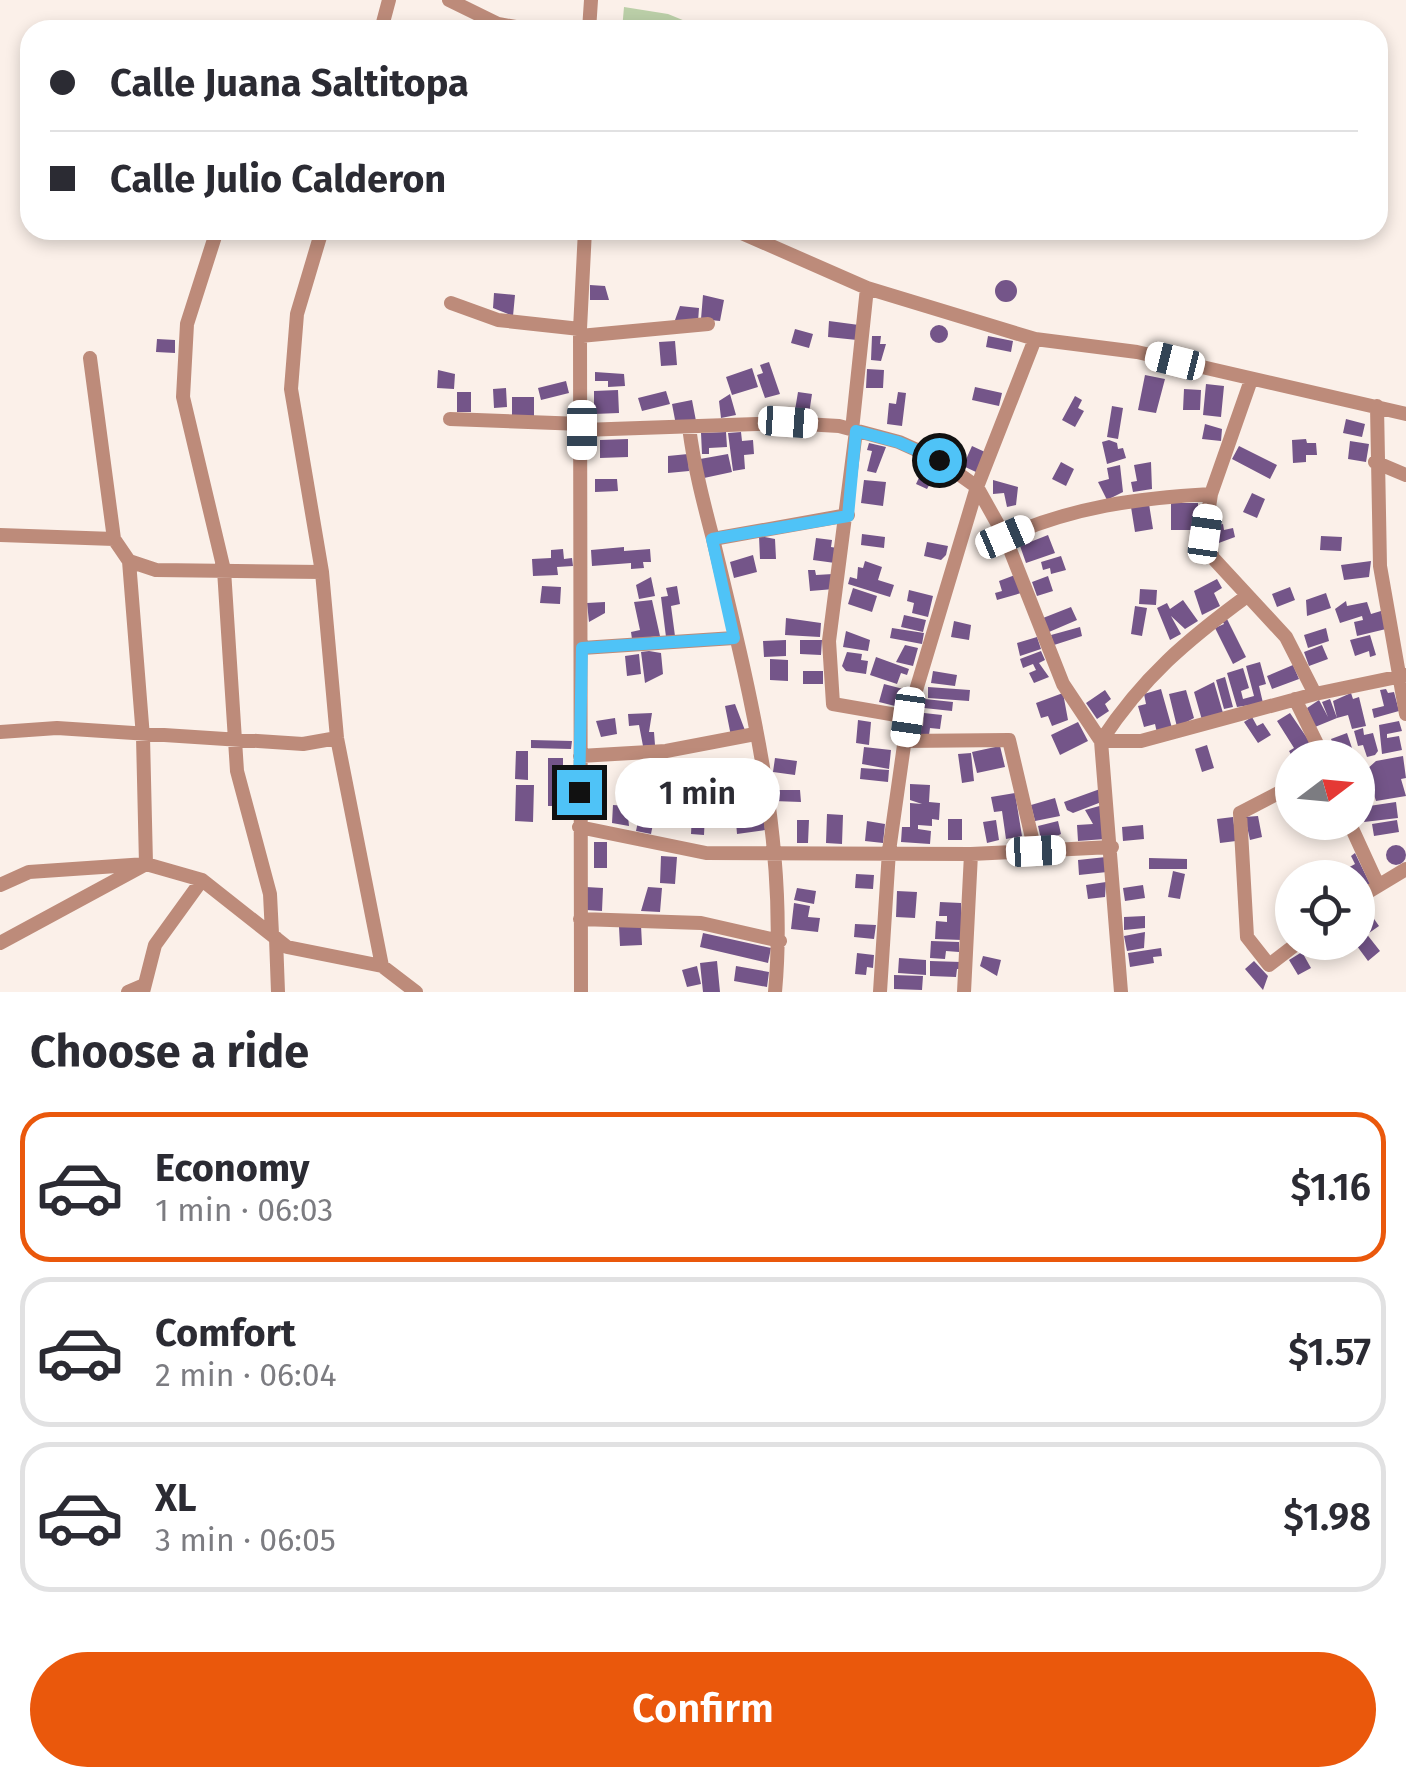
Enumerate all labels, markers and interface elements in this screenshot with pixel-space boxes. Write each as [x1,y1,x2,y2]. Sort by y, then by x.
text: Calle Juana Saltitopa [110,60,469,106]
text: Calle Julio Calderon [110,156,446,202]
car [1142,339,1208,383]
car [567,400,597,460]
car [757,405,819,439]
route start [917,438,962,483]
car [1186,502,1224,566]
car [972,511,1038,563]
car [889,685,927,749]
north arrow [1275,740,1375,840]
map controls [1275,740,1375,960]
callout: 1 min [614,757,779,827]
route end [557,770,602,815]
text: 1 min [659,774,736,812]
car [1005,834,1067,868]
button: locate [1275,860,1375,960]
text: Choose a ride [30,1025,309,1079]
icon: car [35,1142,125,1232]
text: Economy [155,1145,310,1191]
text: $1.16 [1290,1164,1371,1210]
text: 1 min · 06:03 [155,1191,333,1229]
icon: car [35,1307,125,1397]
text: Comfort [155,1310,296,1356]
text: $1.57 [1288,1329,1371,1375]
text: 2 min · 06:04 [155,1356,337,1394]
icon: car [35,1472,125,1562]
text: XL [155,1475,197,1521]
text: $1.98 [1283,1494,1371,1540]
text: 3 min · 06:05 [155,1521,336,1559]
button: Confirm [30,1652,1376,1767]

